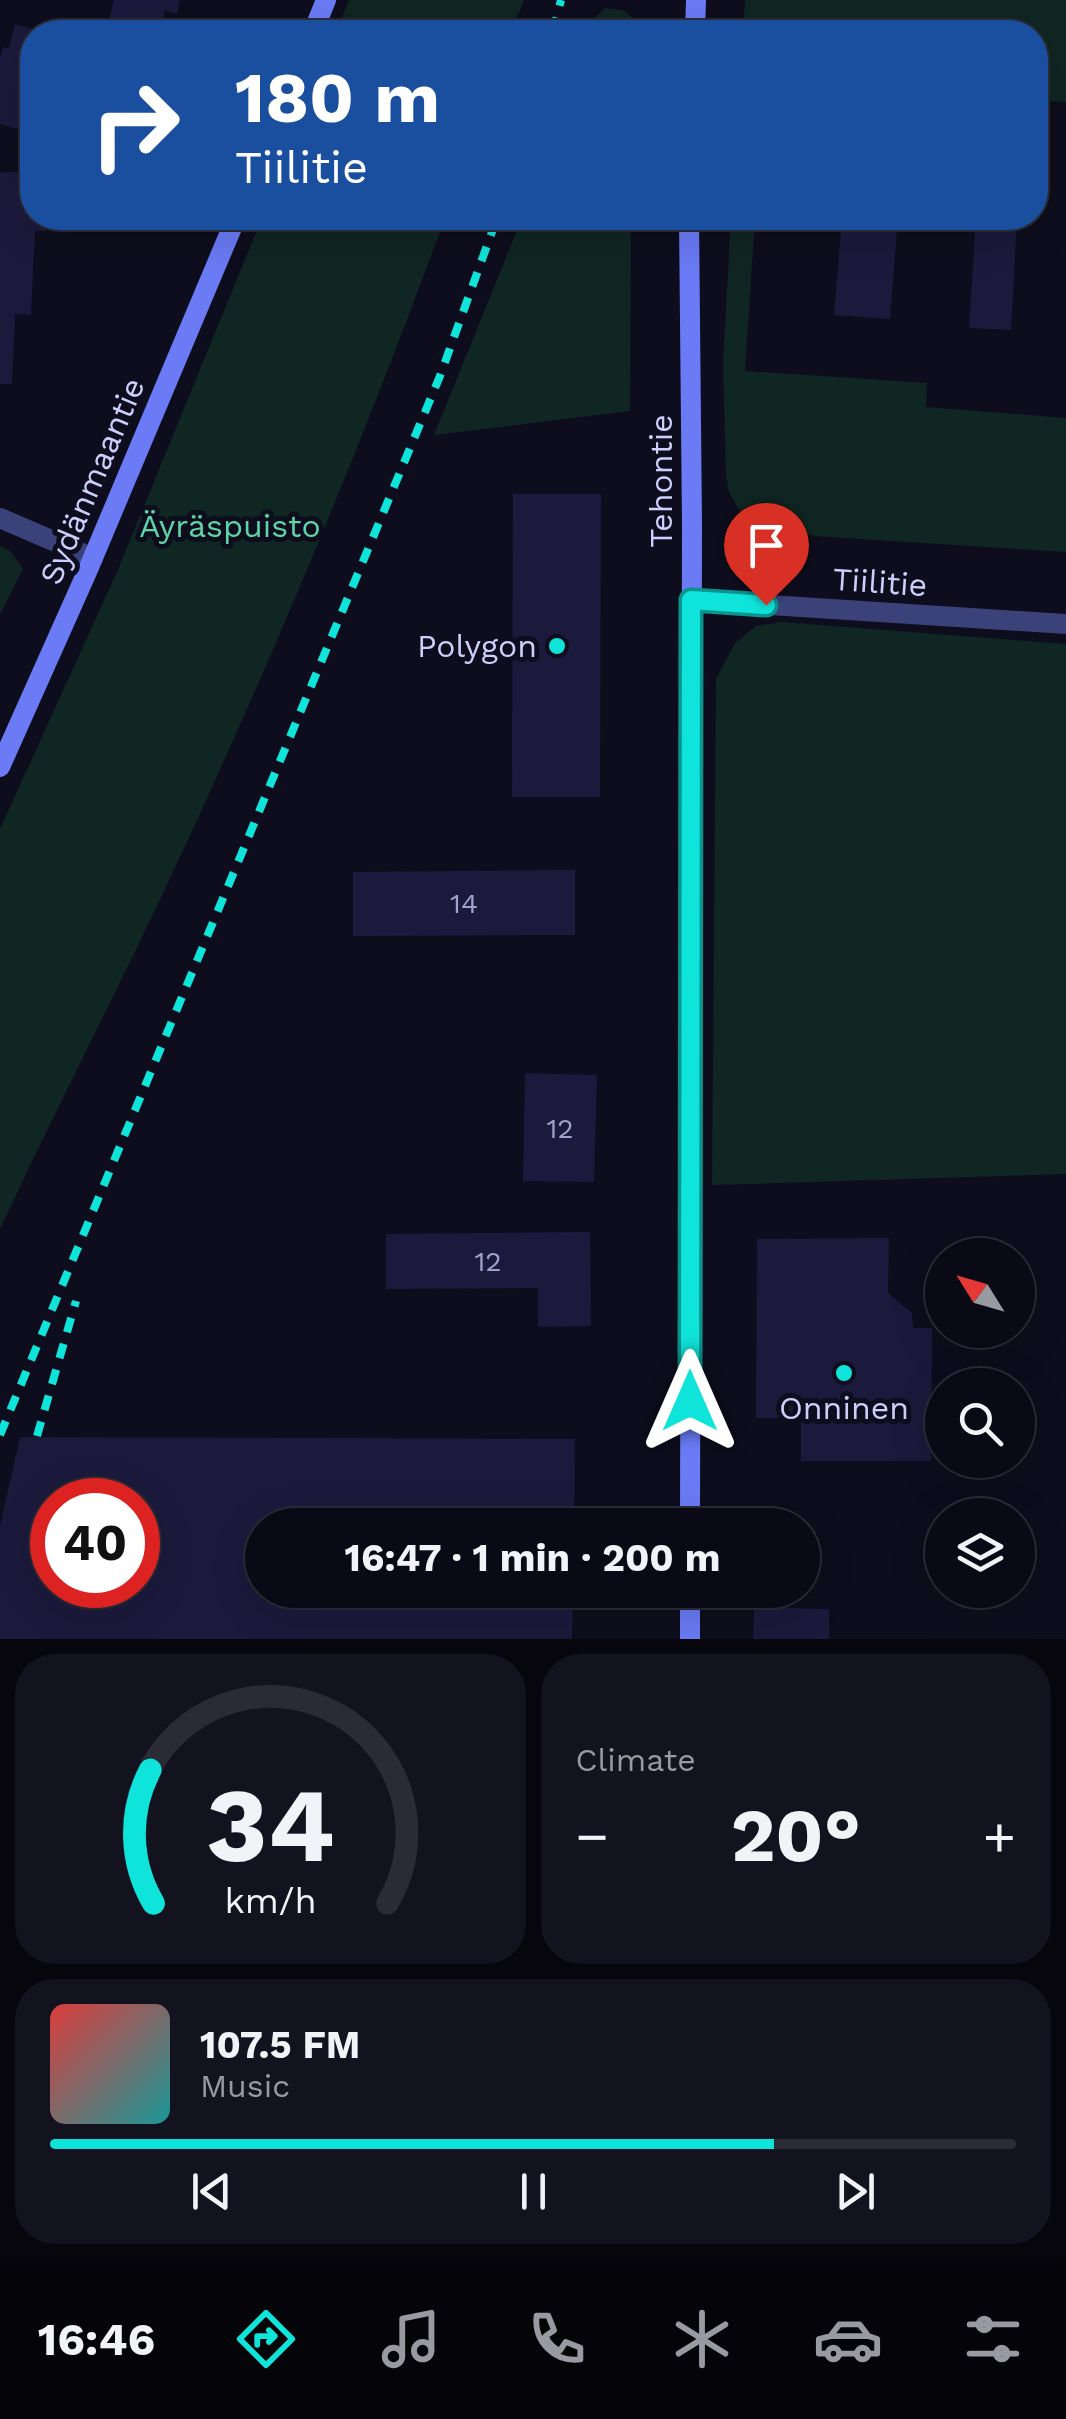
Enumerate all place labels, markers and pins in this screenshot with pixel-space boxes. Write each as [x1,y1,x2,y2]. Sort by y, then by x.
pin [724,503,809,606]
place label: Polygon [417,627,537,665]
marker: Polygon [546,635,568,657]
marker: Onninen [833,1362,855,1384]
place label: Onninen [779,1389,909,1427]

